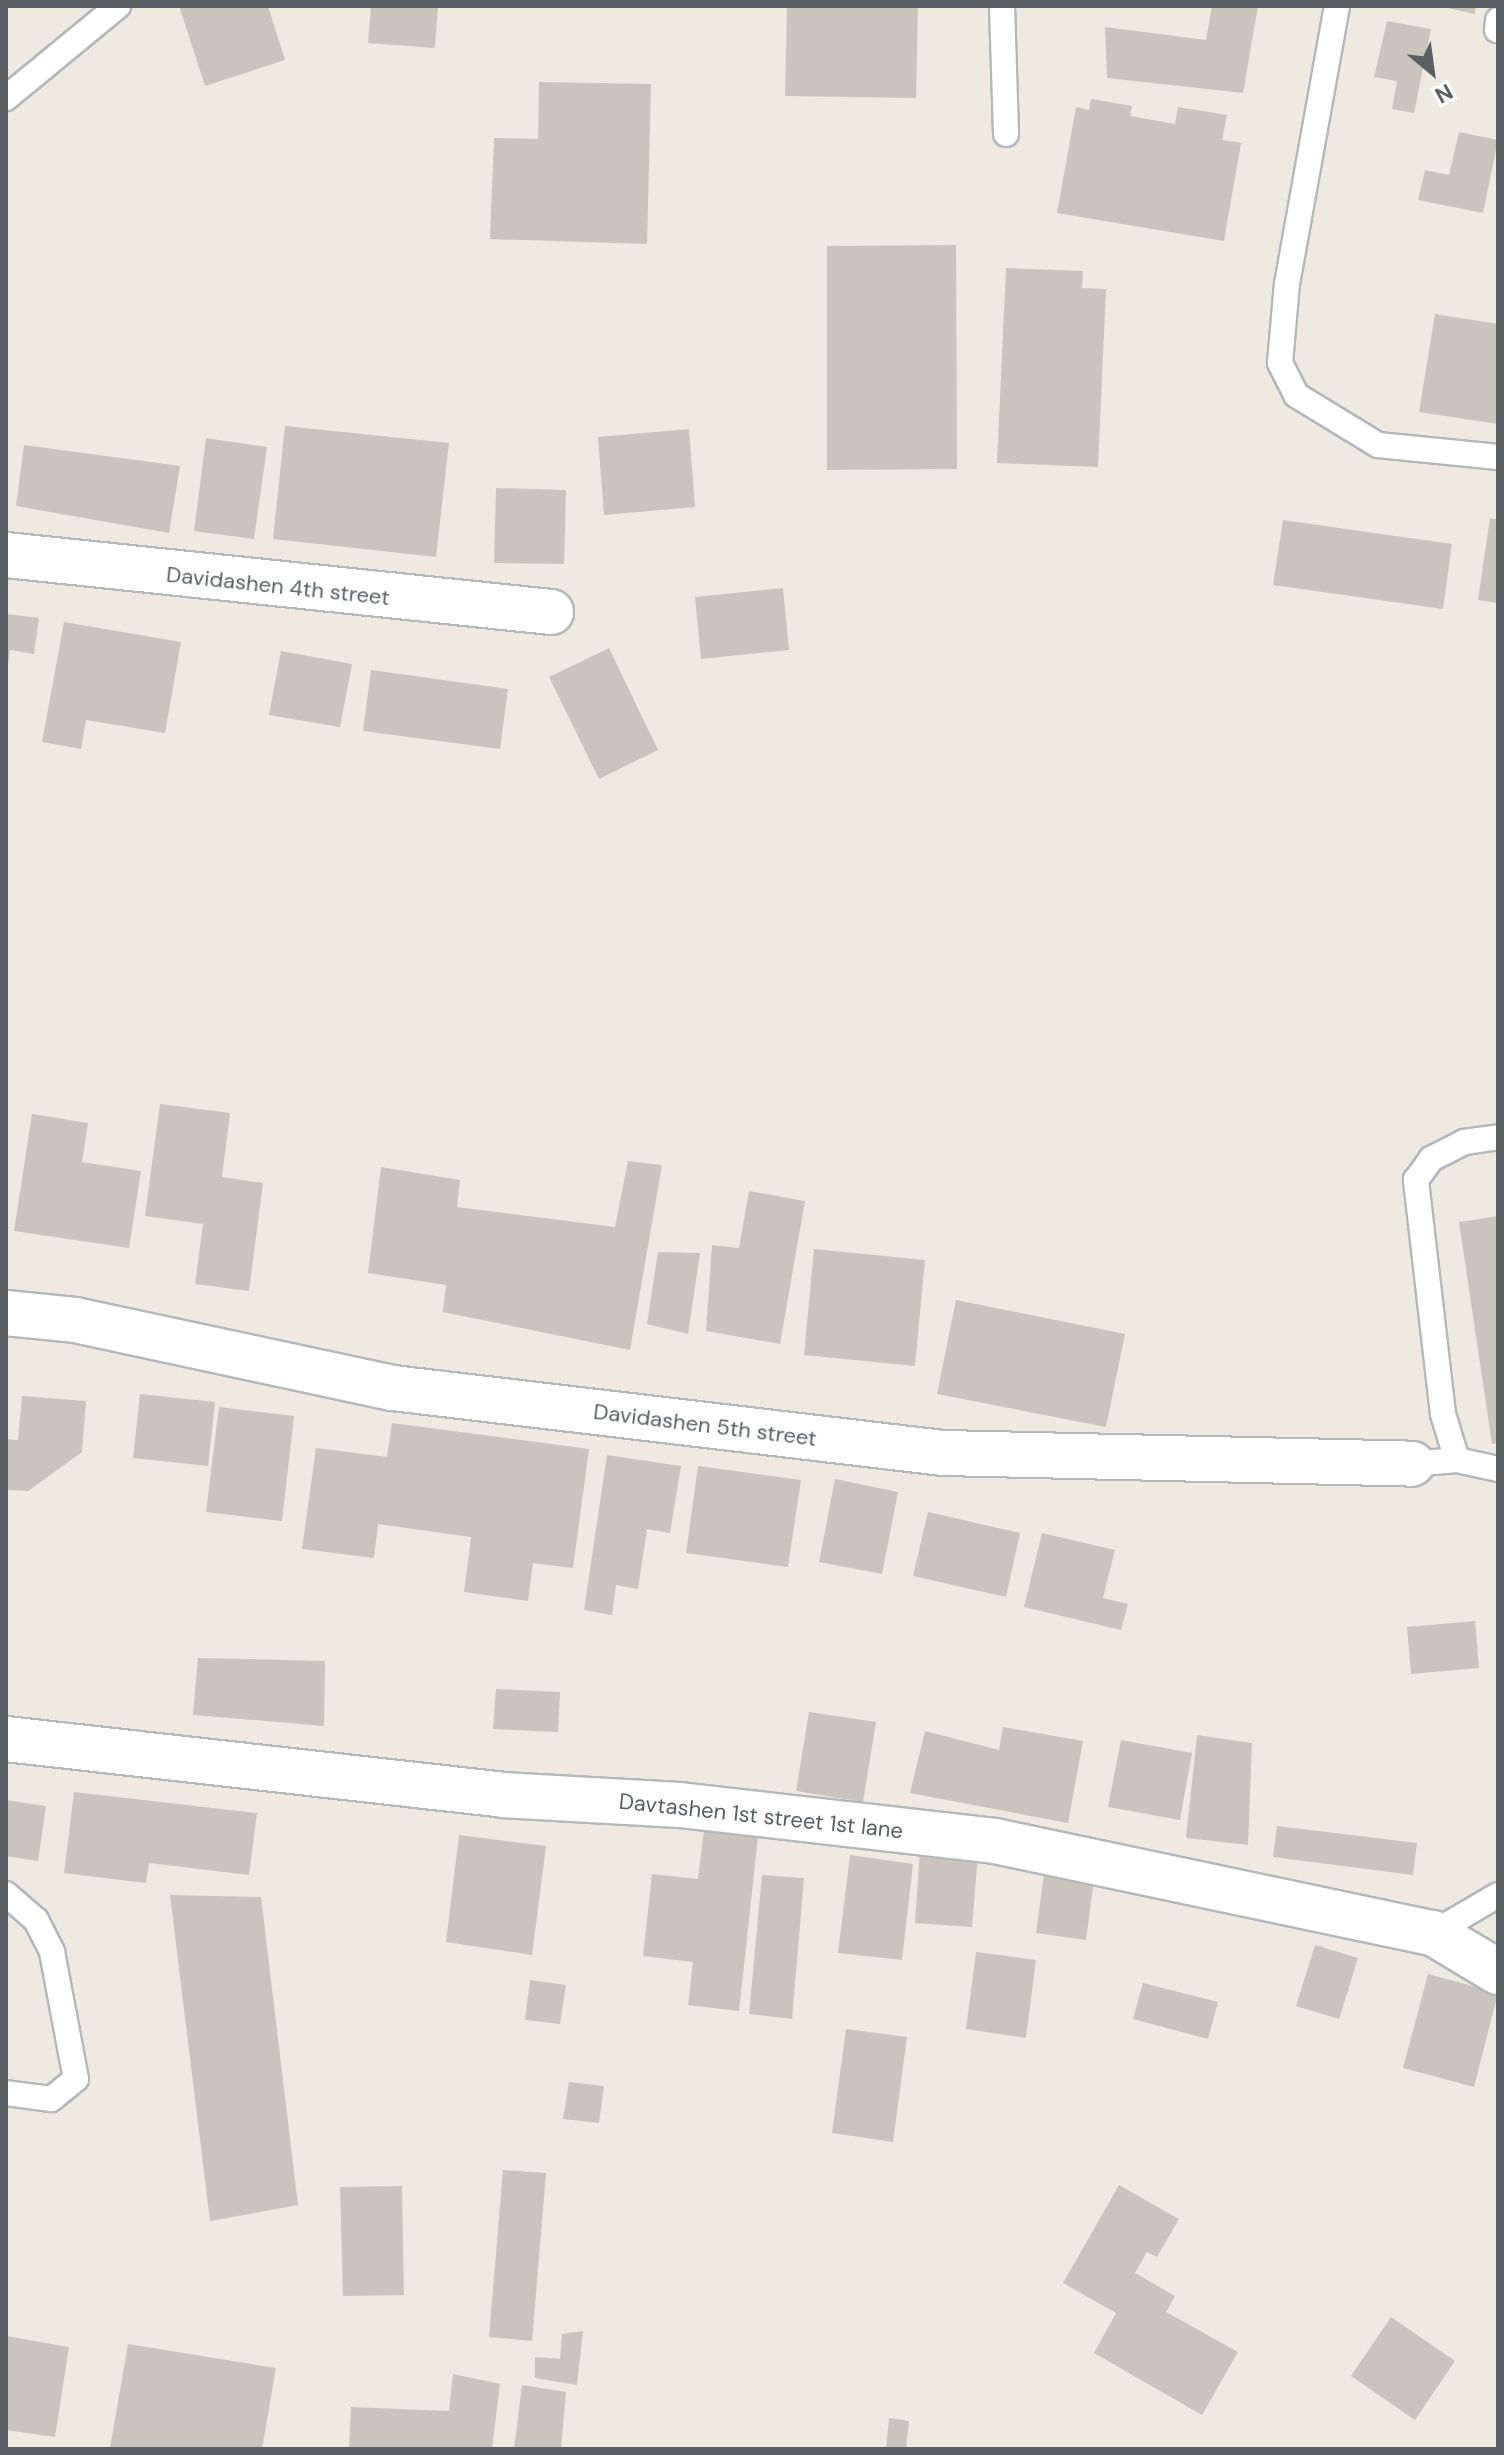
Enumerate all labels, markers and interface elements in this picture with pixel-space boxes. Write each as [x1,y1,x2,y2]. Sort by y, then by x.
north arrow [1392,32,1472,112]
text: N [1430,77,1458,110]
street label: Davidashen 4th street [165,561,391,611]
street label: Davidashen 5th street [592,1398,818,1452]
street label: Davtashen 1st street 1st lane [618,1788,904,1844]

